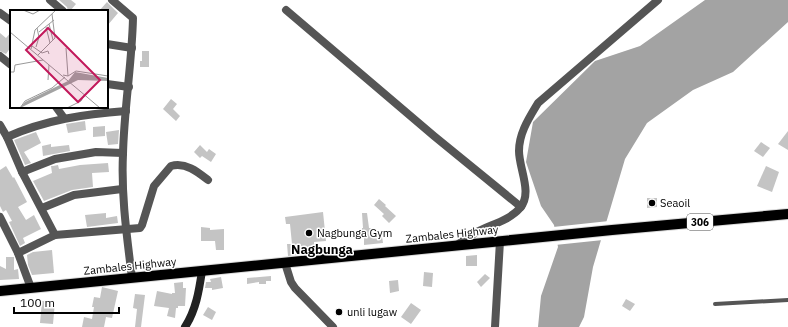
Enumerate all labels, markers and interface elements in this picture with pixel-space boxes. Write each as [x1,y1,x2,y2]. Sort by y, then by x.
inset map [10,10,108,108]
place label: Seaoil [660,196,690,210]
marker: Seaoil [647,198,657,208]
road number: 306 [687,214,713,230]
street label: Zambales Highway [405,222,500,246]
place label: Nagbunga Gym [317,226,392,240]
marker: Nagbunga Gym [304,228,314,238]
district label: Nagbunga [291,241,353,258]
street label: Zambales Highway [83,254,178,278]
scale bar [14,289,119,315]
text: 100 m [20,295,55,310]
place label: unli lugaw [347,305,398,319]
marker: unli lugaw [334,307,344,317]

